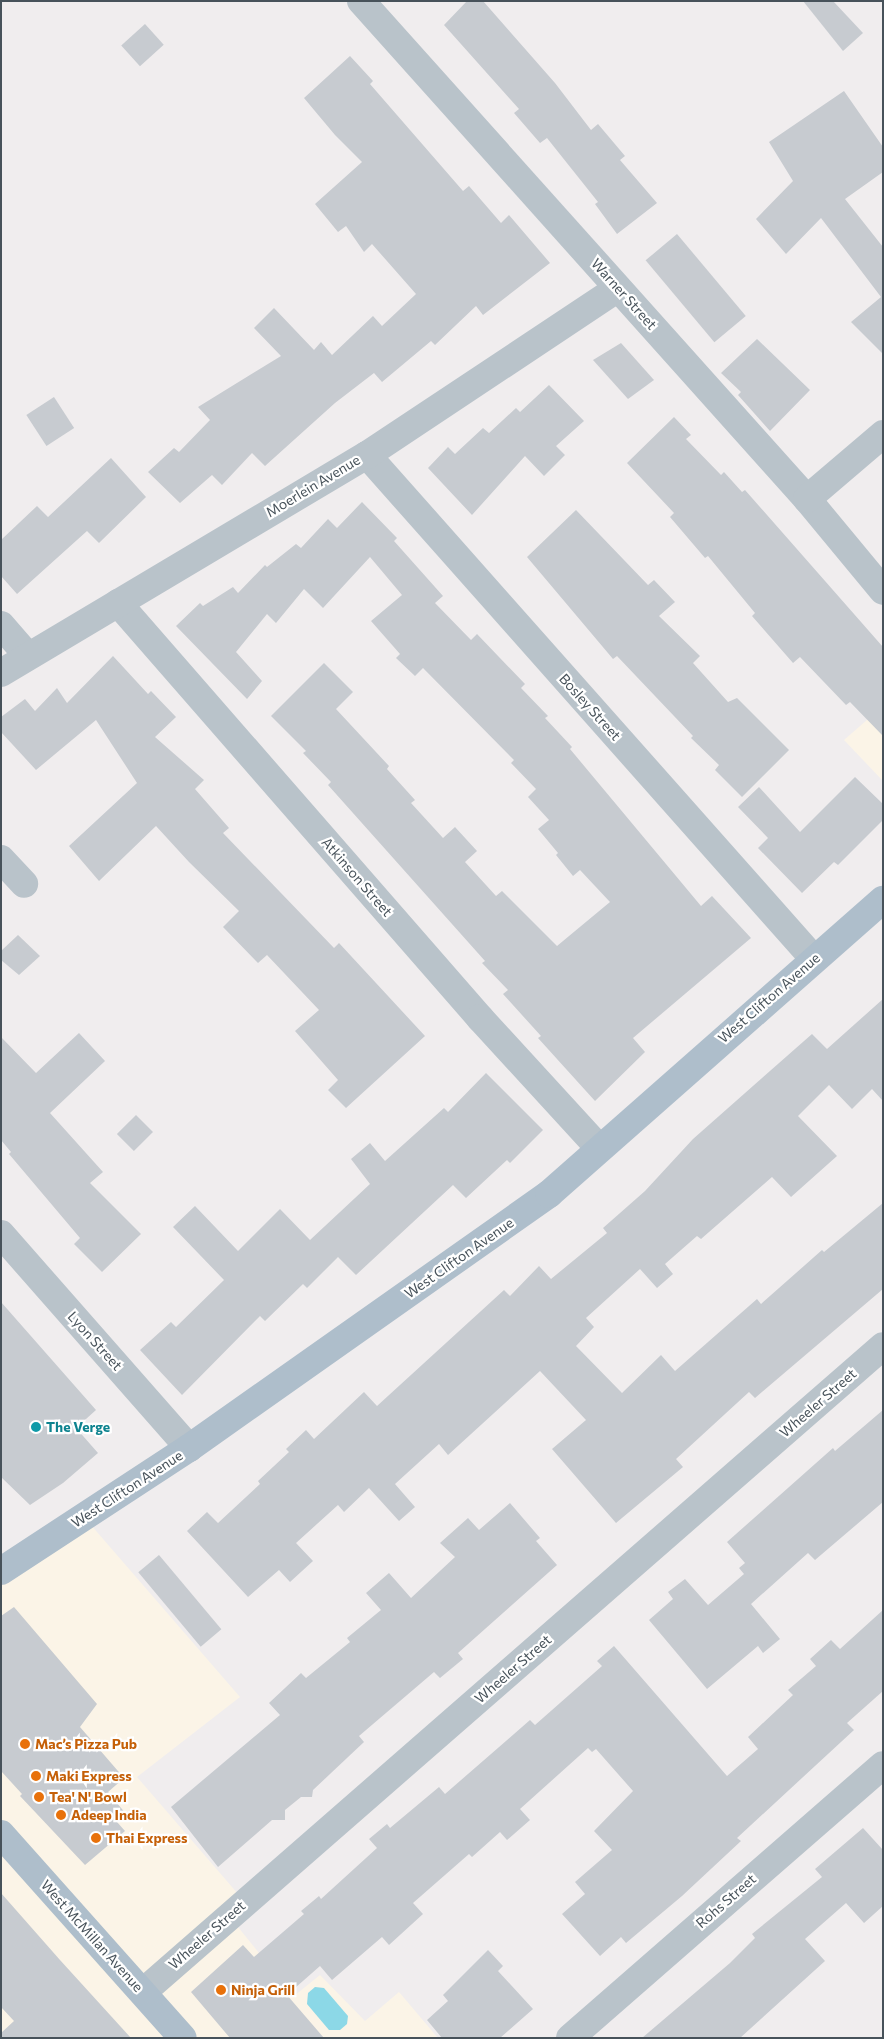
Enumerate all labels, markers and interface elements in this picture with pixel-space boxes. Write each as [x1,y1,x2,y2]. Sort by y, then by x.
street label: Warner Street [588,255,660,333]
street label: Moerlein Avenue [263,451,363,521]
street label: Bosley Street [556,670,624,744]
street label: Atkinson Street [318,834,396,920]
street label: West Clifton Avenue [715,949,823,1047]
street label: West Clifton Avenue [401,1214,517,1302]
street label: Lyon Street [64,1308,126,1374]
street label: Wheeler Street [776,1365,860,1441]
place label: The Verge [46,1419,110,1435]
marker: The Verge [30,1421,42,1433]
street label: West Clifton Avenue [68,1447,186,1531]
street label: Wheeler Street [471,1631,555,1707]
place label: Mac’s Pizza Pub [35,1736,137,1752]
marker: Mac’s Pizza Pub [19,1738,31,1750]
place label: Maki Express [46,1768,132,1784]
marker: Maki Express [30,1770,42,1782]
place label: Tea' N' Bowl [49,1789,127,1805]
marker: Tea' N' Bowl [33,1791,45,1803]
place label: Adeep India [71,1807,147,1823]
marker: Adeep India [55,1809,67,1821]
place label: Thai Express [106,1830,188,1846]
marker: Thai Express [90,1832,102,1844]
street label: Rohs Street [693,1870,759,1932]
street label: West McMillan Avenue [37,1877,147,1995]
street label: Wheeler Street [165,1897,249,1973]
place label: Ninja Grill [231,1982,295,1998]
marker: Ninja Grill [215,1984,227,1996]

